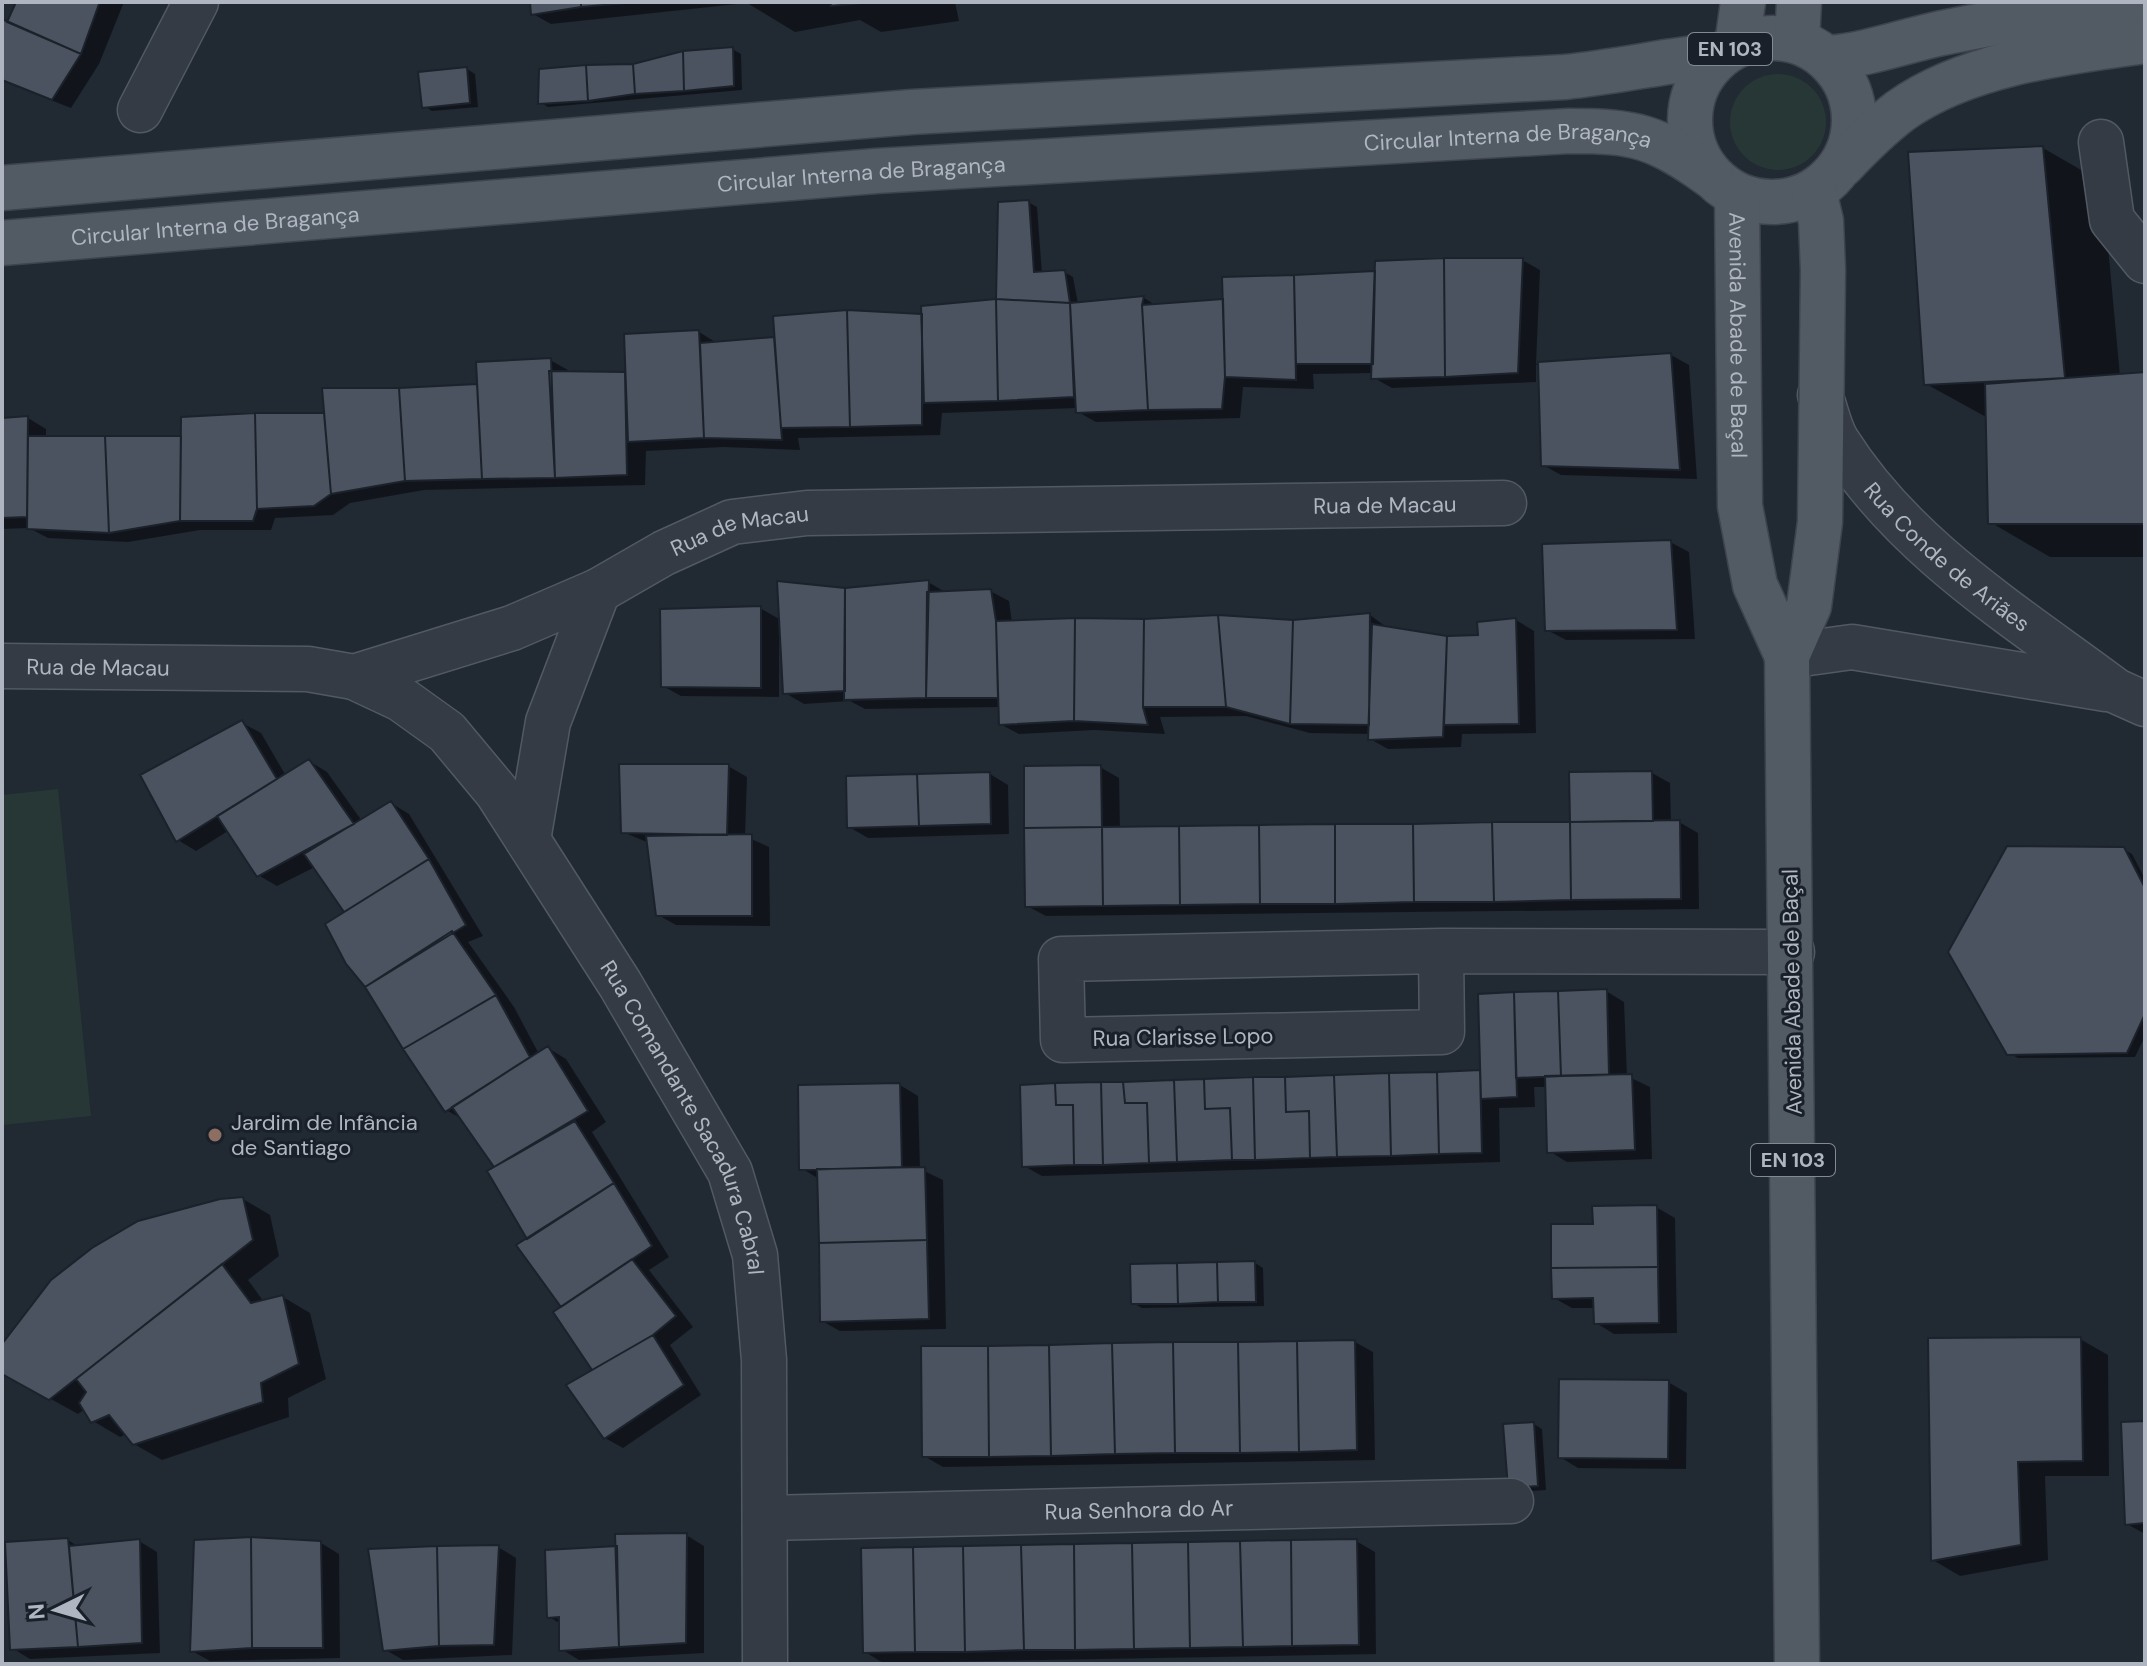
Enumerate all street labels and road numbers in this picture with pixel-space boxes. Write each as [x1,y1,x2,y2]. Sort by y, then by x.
road number: EN 103 [1688,33,1772,65]
street label: Circular Interna de Bragança [1363,116,1656,157]
street label: Circular Interna de Bragança [716,149,1006,199]
street label: Circular Interna de Bragança [70,199,361,252]
street label: Avenida Abade de Baçal [1723,212,1754,458]
street label: Rua Conde de Ariães [1858,476,2036,638]
street label: Rua de Macau [1313,489,1457,520]
street label: Rua de Macau [666,498,810,563]
street label: Rua de Macau [26,652,170,682]
street label: Avenida Abade de Baçal [1775,869,1809,1115]
street label: Rua Comandante Sacadura Cabral [594,955,771,1276]
street label: Rua Clarisse Lopo [1092,1021,1274,1053]
road number: EN 103 [1751,1144,1835,1176]
street label: Rua Senhora do Ar [1044,1493,1233,1526]

